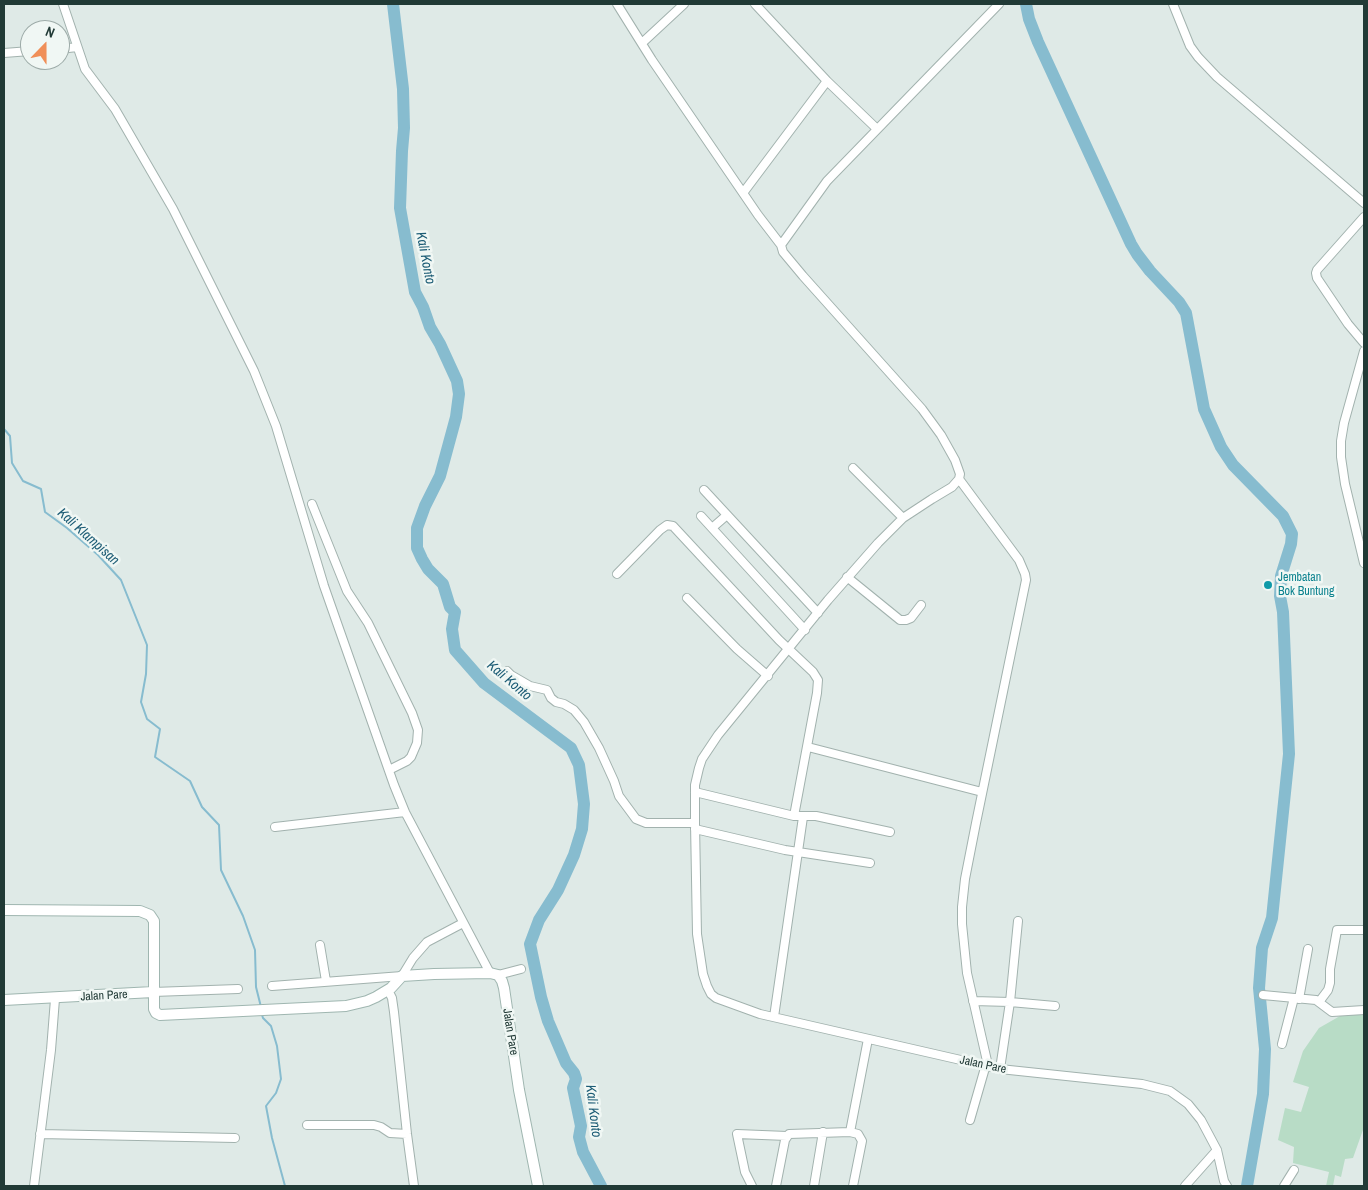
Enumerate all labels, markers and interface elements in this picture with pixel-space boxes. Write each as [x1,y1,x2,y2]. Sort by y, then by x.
north arrow [20,20,70,70]
text: N [43,22,57,42]
water label: Kali Konto [412,230,438,286]
water label: Kali Klampisan [54,505,122,569]
place label: Jembatan Bok Buntung [1278,571,1334,599]
marker: Jembatan Bok Buntung [1262,579,1274,591]
water label: Kali Konto [483,658,535,704]
street label: Jalan Pare [80,988,128,1004]
street label: Jalan Pare [499,1008,521,1056]
street label: Jalan Pare [958,1053,1008,1077]
water label: Kali Konto [581,1084,605,1138]

